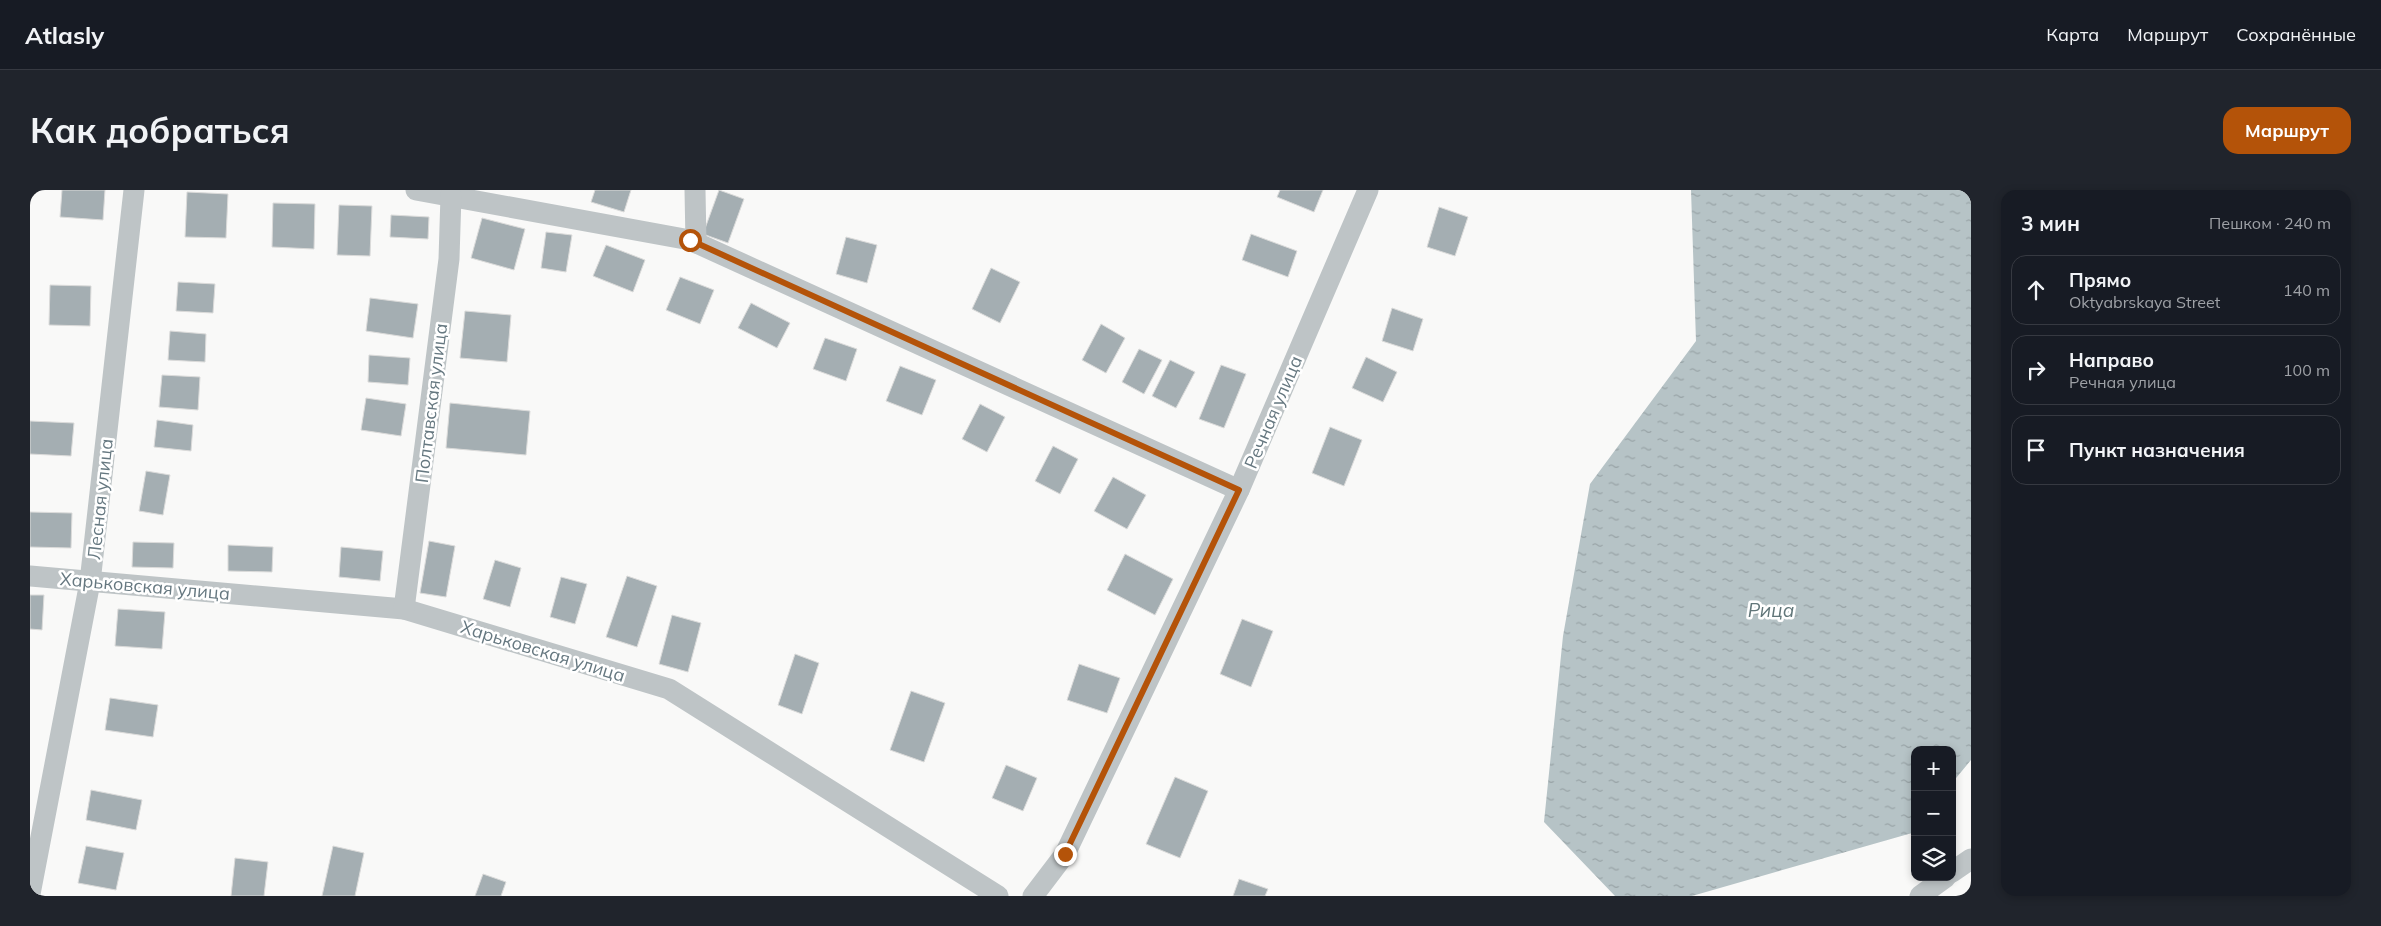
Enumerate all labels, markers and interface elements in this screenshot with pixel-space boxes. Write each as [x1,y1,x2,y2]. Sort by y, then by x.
text: Atlasly [25,20,104,50]
text: Карта [2046,23,2099,46]
text: Маршрут [2127,23,2208,46]
text: Сохранённые [2236,23,2356,46]
button: Маршрут [2223,107,2351,154]
text: Как добраться [30,108,290,152]
text: 3 мин [2021,210,2080,236]
text: Пешком · 240 m [2209,213,2331,233]
route start [679,229,702,252]
text: Прямо [2069,268,2131,292]
icon: ahead [2022,276,2050,304]
text: 140 m [2283,280,2330,300]
text: Oktyabrskaya Street [2069,292,2220,312]
street label: Полтавская улица [410,322,452,484]
text: Направо [2069,348,2154,372]
street label: Речная улица [1239,352,1307,472]
icon: right [2022,356,2050,384]
text: 100 m [2283,360,2330,380]
text: Речная улица [2069,372,2176,392]
icon: arrive [2022,436,2050,464]
street label: Лесная улица [82,437,118,561]
text: Пункт назначения [2069,438,2245,462]
street label: Харьковская улица [59,567,231,605]
water label: Рица [1748,598,1794,622]
street label: Харьковская улица [458,615,628,687]
map controls [1911,746,1956,881]
button: + [1911,746,1956,791]
button: − [1911,791,1956,836]
button: layers [1911,836,1956,881]
route end [1054,843,1077,866]

